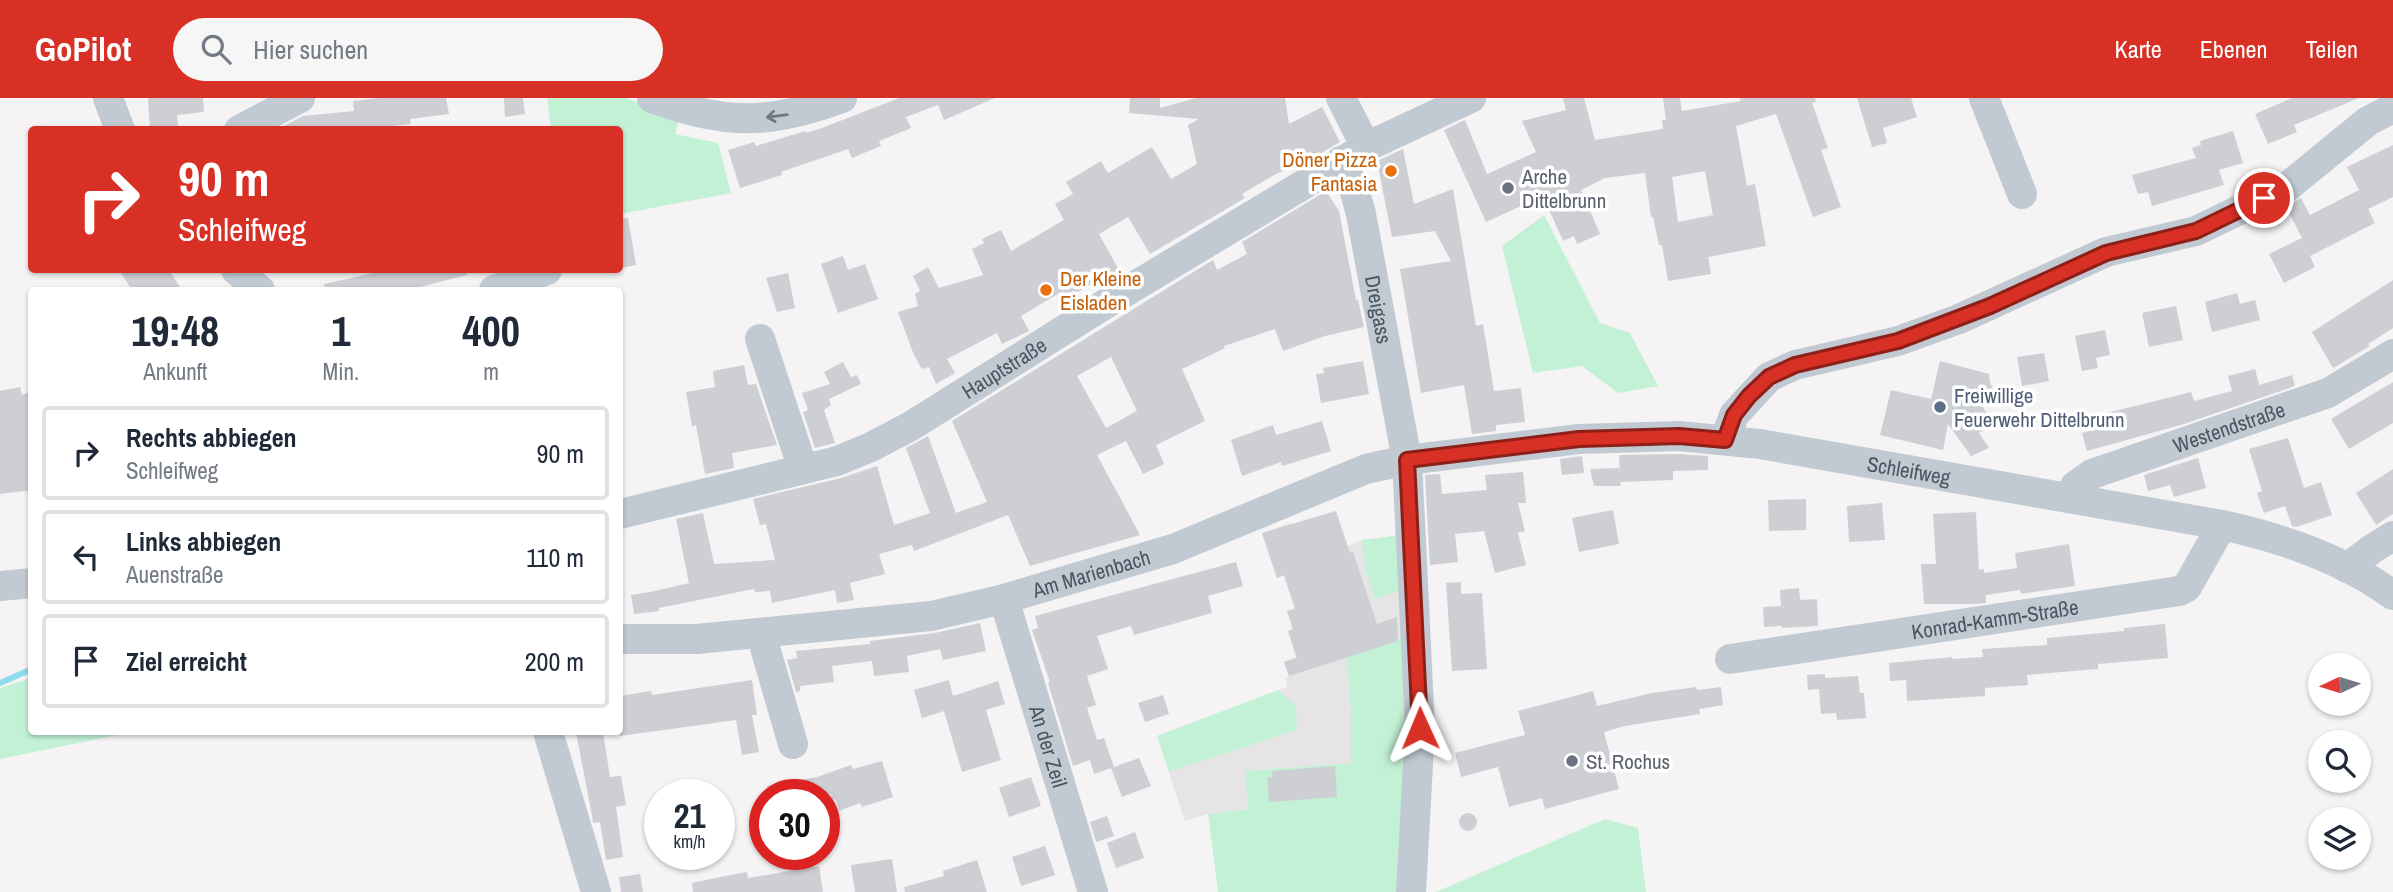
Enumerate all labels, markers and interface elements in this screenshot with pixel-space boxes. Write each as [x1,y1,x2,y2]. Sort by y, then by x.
search box [173,18,663,81]
text: GoPilot [35,27,131,71]
icon: search [197,30,235,68]
text: Hier suchen [253,32,368,67]
text: Karte [2115,33,2162,65]
text: Ebenen [2200,33,2267,65]
text: Teilen [2305,33,2358,65]
one-way arrow [766,110,788,123]
text: 90 m [178,145,270,211]
place label: Döner Pizza Fantasia [1282,145,1377,198]
icon: right [63,154,154,245]
place label: Arche Dittelbrunn [1521,162,1606,215]
marker: Döner Pizza Fantasia [1383,163,1399,179]
pin [2234,168,2294,228]
icon: arrive [2245,179,2283,217]
marker: Arche Dittelbrunn [1500,180,1516,196]
text: Schleifweg [178,208,306,251]
place label: Der Kleine Eisladen [1060,264,1141,317]
street label: Dreigass [1358,273,1399,346]
marker: Der Kleine Eisladen [1038,282,1054,298]
text: 19:48 [131,303,219,359]
text: 1 [331,303,350,359]
text: 400 [462,303,520,359]
street label: Hauptstraße [956,330,1052,405]
text: Ankunft [143,356,207,387]
text: Min. [322,356,359,387]
text: m [483,356,499,387]
place label: Freiwillige Feuerwehr Dittelbrunn [1954,381,2124,434]
street label: Westendstraße [2169,394,2289,460]
marker: Freiwillige Feuerwehr Dittelbrunn [1932,399,1948,415]
text: Rechts abbiegen [126,420,297,455]
icon: right [67,434,105,472]
text: 90 m [537,436,584,471]
street label: Schleifweg [1865,449,1953,492]
text: Schleifweg [126,455,218,486]
text: Links abbiegen [126,524,281,559]
icon: left [67,538,105,576]
text: 110 m [526,540,584,575]
street label: Am Marienbach [1028,542,1154,605]
text: Auenstraße [126,559,224,590]
street label: Konrad-Kamm-Straße [1910,592,2080,646]
icon: arrive [67,642,105,680]
text: Ziel erreicht [126,644,247,679]
text: 200 m [525,644,584,679]
north arrow [2308,653,2371,716]
map controls [2308,653,2371,870]
position arrow [1383,691,1457,765]
street label: An der Zeil [1022,701,1075,791]
button: search [2308,730,2371,793]
place label: St. Rochus [1586,747,1670,776]
marker: St. Rochus [1564,753,1580,769]
speed limit sign: 30 [749,779,840,870]
text: 21 [674,792,705,839]
button: layers [2308,807,2371,870]
text: km/h [674,829,706,854]

